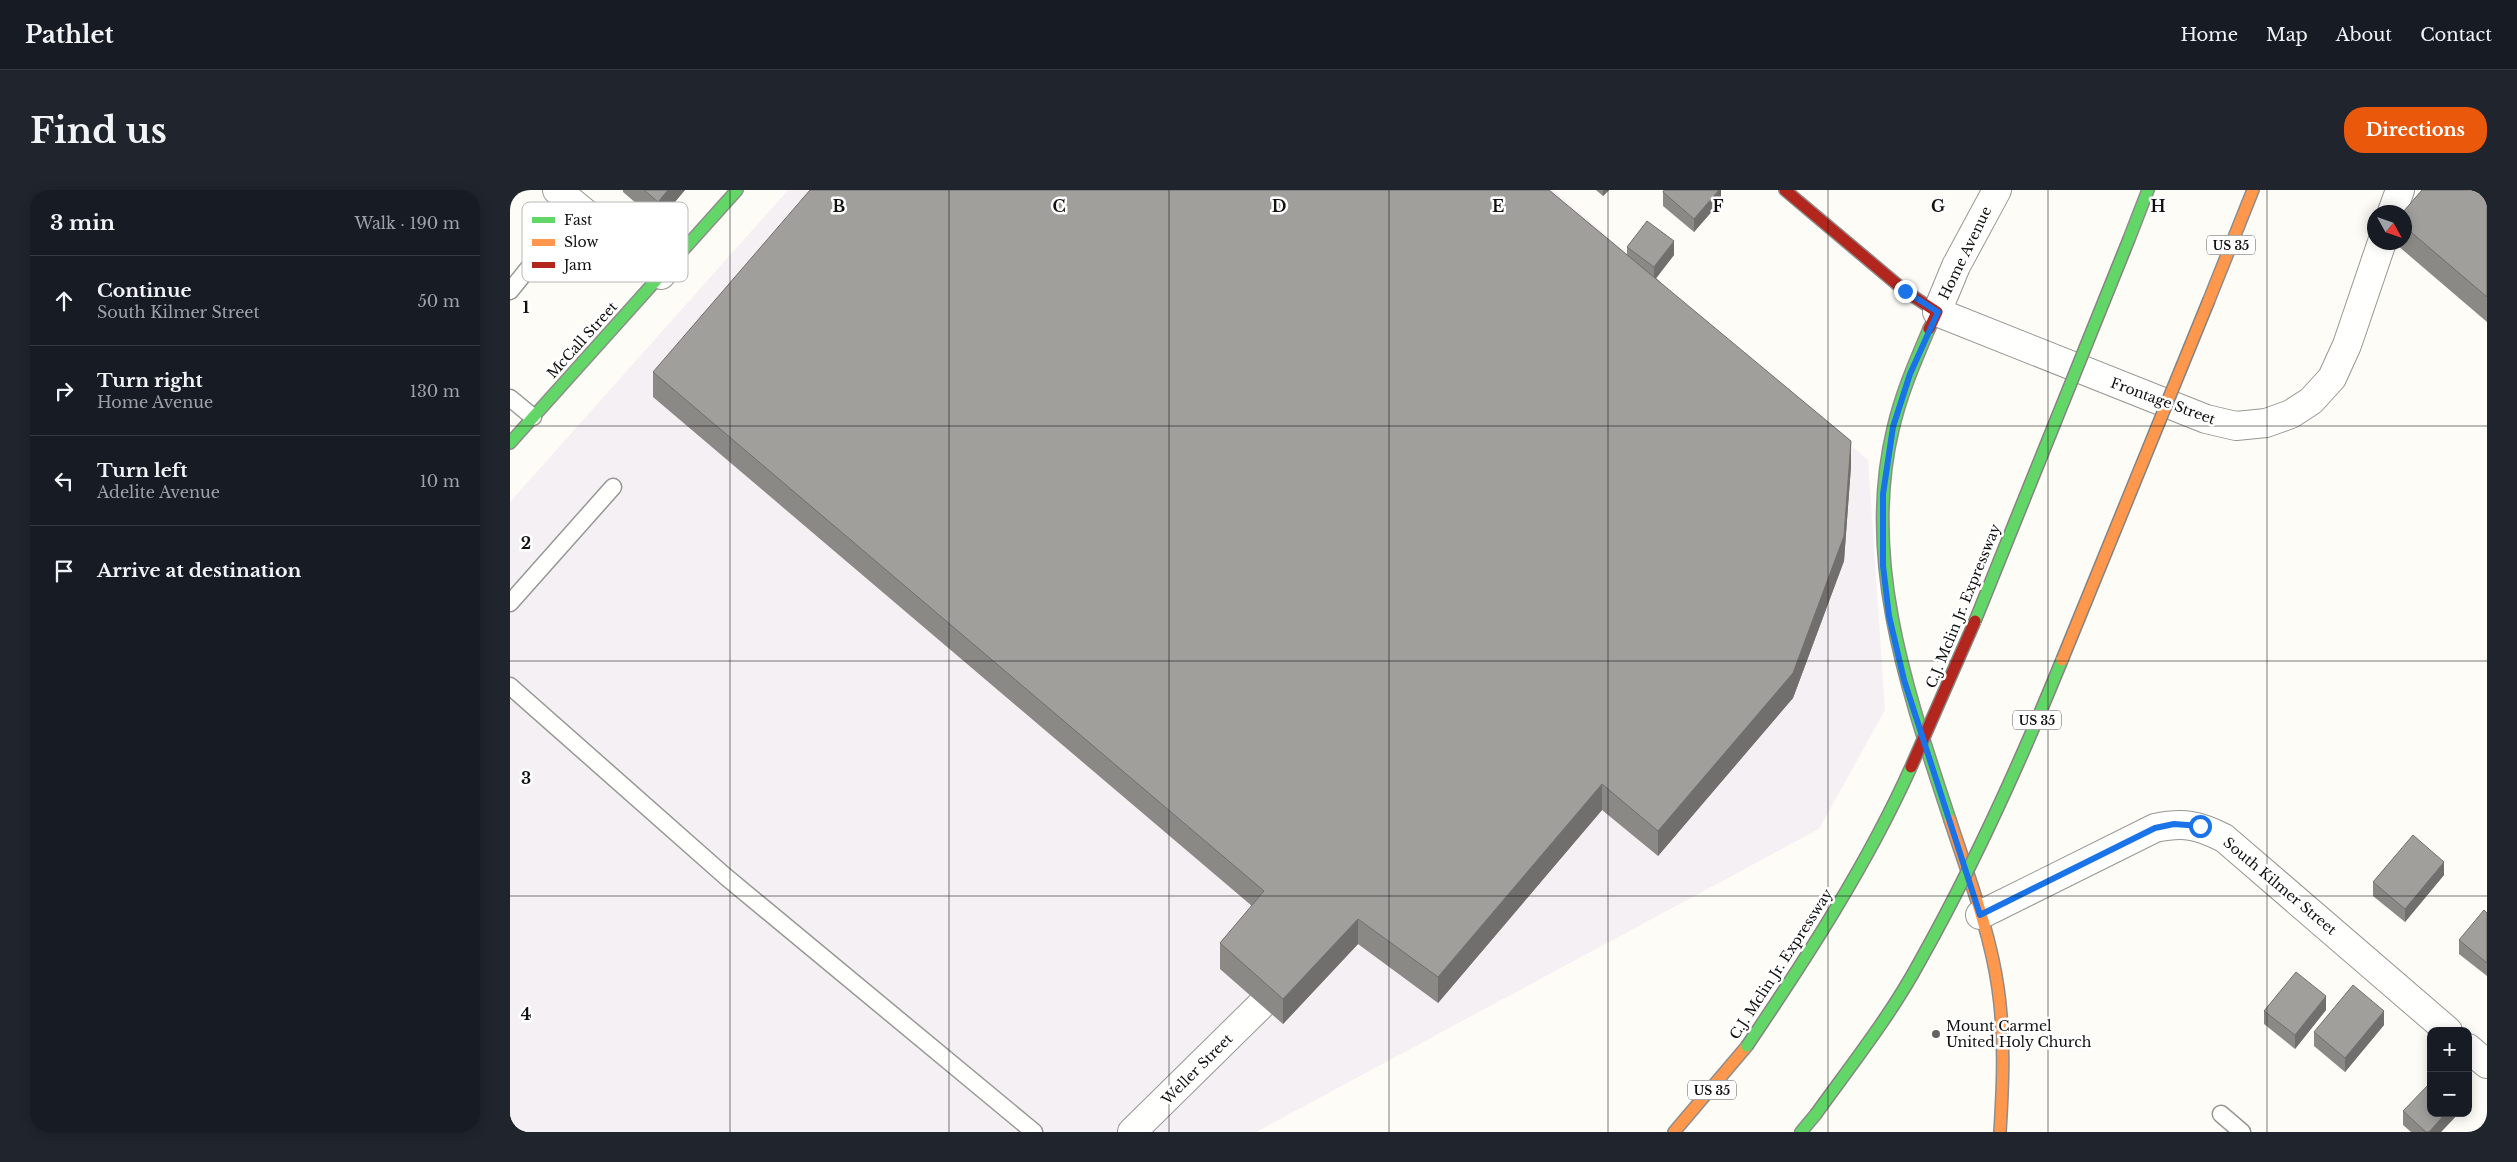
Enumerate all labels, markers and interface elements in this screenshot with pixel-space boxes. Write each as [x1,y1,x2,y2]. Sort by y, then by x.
text: Pathlet [25,20,114,49]
text: Home [2180,24,2238,46]
text: Map [2266,24,2308,46]
text: About [2336,24,2392,46]
text: Contact [2420,24,2492,46]
button: Directions [2344,107,2487,153]
text: Find us [30,109,167,152]
text: B [833,196,846,216]
text: C [1052,196,1066,216]
text: D [1272,196,1286,216]
text: E [1492,196,1504,216]
text: F [1712,196,1724,216]
text: G [1931,196,1945,216]
text: H [2150,196,2166,216]
legend [522,202,688,282]
street label: Home Avenue [1935,203,1995,303]
north arrow [2367,205,2412,250]
text: 3 min [50,210,115,236]
text: Fast [564,211,593,229]
text: Walk · 190 m [355,213,460,233]
text: Slow [564,233,598,251]
road number: US 35 [2207,236,2255,254]
text: Jam [562,256,592,274]
text: Continue [97,279,192,302]
route end [1894,280,1917,303]
icon: ahead [50,287,78,315]
text: 50 m [418,291,460,311]
text: 1 [523,297,530,317]
street label: McCall Street [543,298,621,382]
text: South Kilmer Street [97,302,260,322]
text: Turn right [97,369,203,392]
street label: Frontage Street [2108,374,2218,429]
icon: right [50,377,78,405]
text: 130 m [410,381,460,401]
text: Home Avenue [97,392,213,412]
text: Turn left [97,459,188,482]
icon: left [50,467,78,495]
text: 10 m [420,471,460,491]
text: Adelite Avenue [97,482,220,502]
street label: C.J. Mclin Jr. Expressway [1922,521,2004,691]
text: 2 [521,533,531,553]
icon: arrive [50,557,78,585]
text: Arrive at destination [97,559,301,582]
road number: US 35 [2013,710,2061,730]
text: 3 [521,768,531,788]
route start [2189,815,2212,838]
street label: South Kilmer Street [2220,833,2341,939]
street label: C.J. Mclin Jr. Expressway [1726,885,1836,1043]
text: 4 [521,1004,531,1024]
place label: Mount Carmel United Holy Church [1946,1017,2092,1051]
map controls [2427,1027,2472,1117]
button: + [2427,1027,2472,1072]
marker: Mount Carmel United Holy Church [1930,1028,1942,1040]
street label: Weller Street [1157,1029,1237,1109]
button: − [2427,1072,2472,1117]
road number: US 35 [1688,1080,1736,1100]

